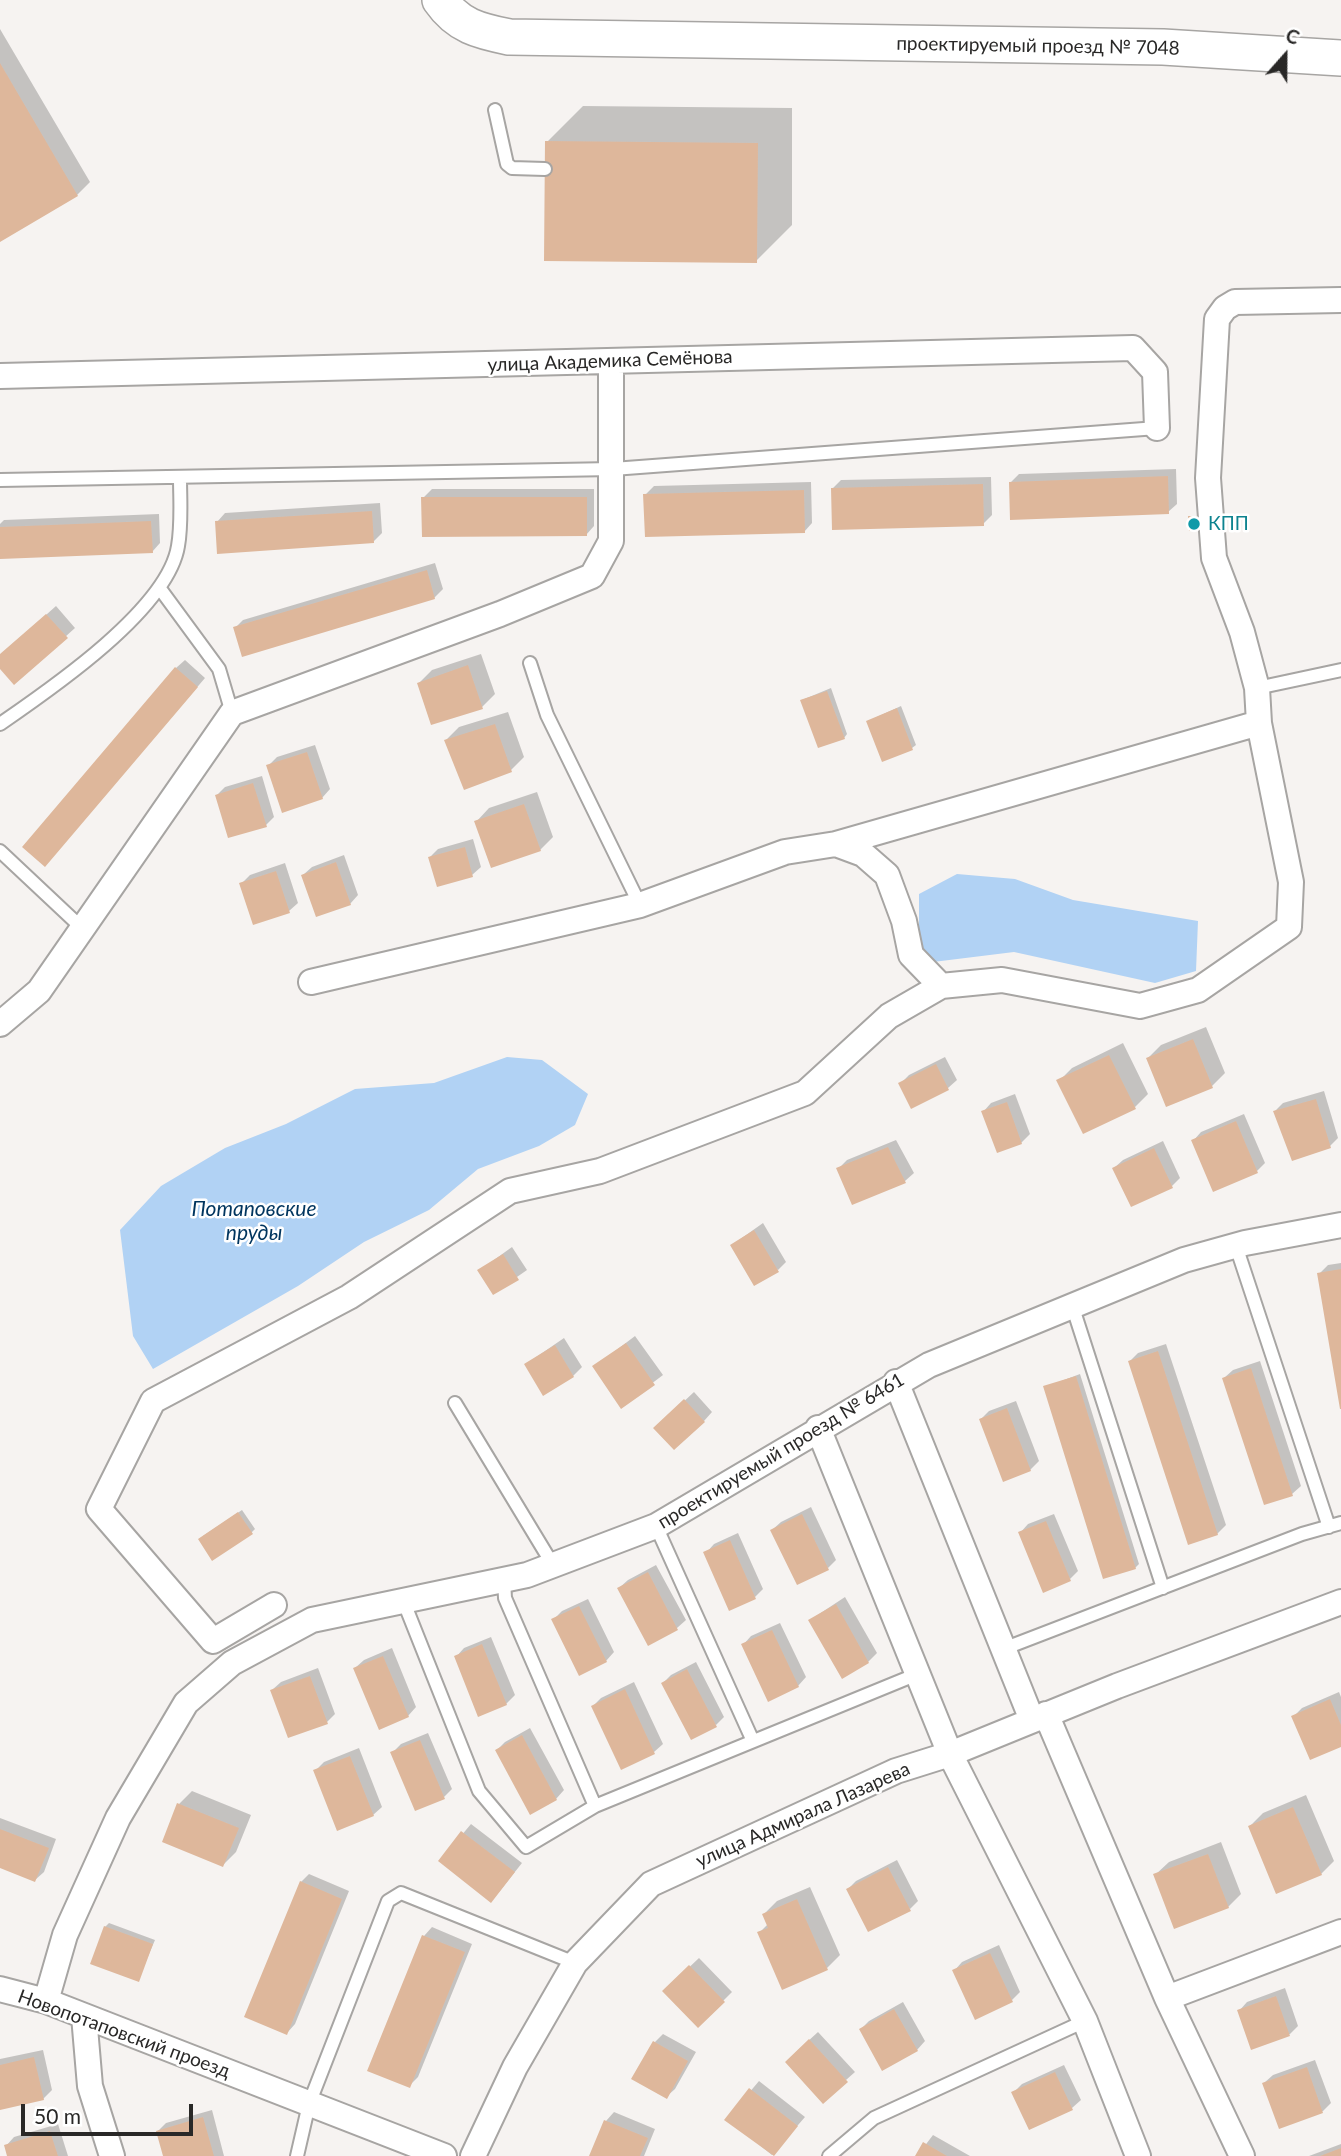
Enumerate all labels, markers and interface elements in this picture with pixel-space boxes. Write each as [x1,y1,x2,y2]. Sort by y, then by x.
north arrow [1250,21,1320,91]
text: С [1283,23,1303,49]
street label: проектируемый проезд № 7048 [896,32,1180,60]
street label: улица Академика Семёнова [487,345,733,377]
place label: КПП [1208,513,1249,535]
marker: КПП [1186,516,1202,532]
water label: Потаповские пруды [191,1196,317,1246]
street label: проектируемый проезд № 6461 [654,1368,908,1534]
street label: улица Адмирала Лазарева [692,1757,914,1873]
street label: Новопотаповский проезд [15,1985,233,2083]
scale bar [24,2090,196,2134]
text: 50 m [34,2103,81,2128]

